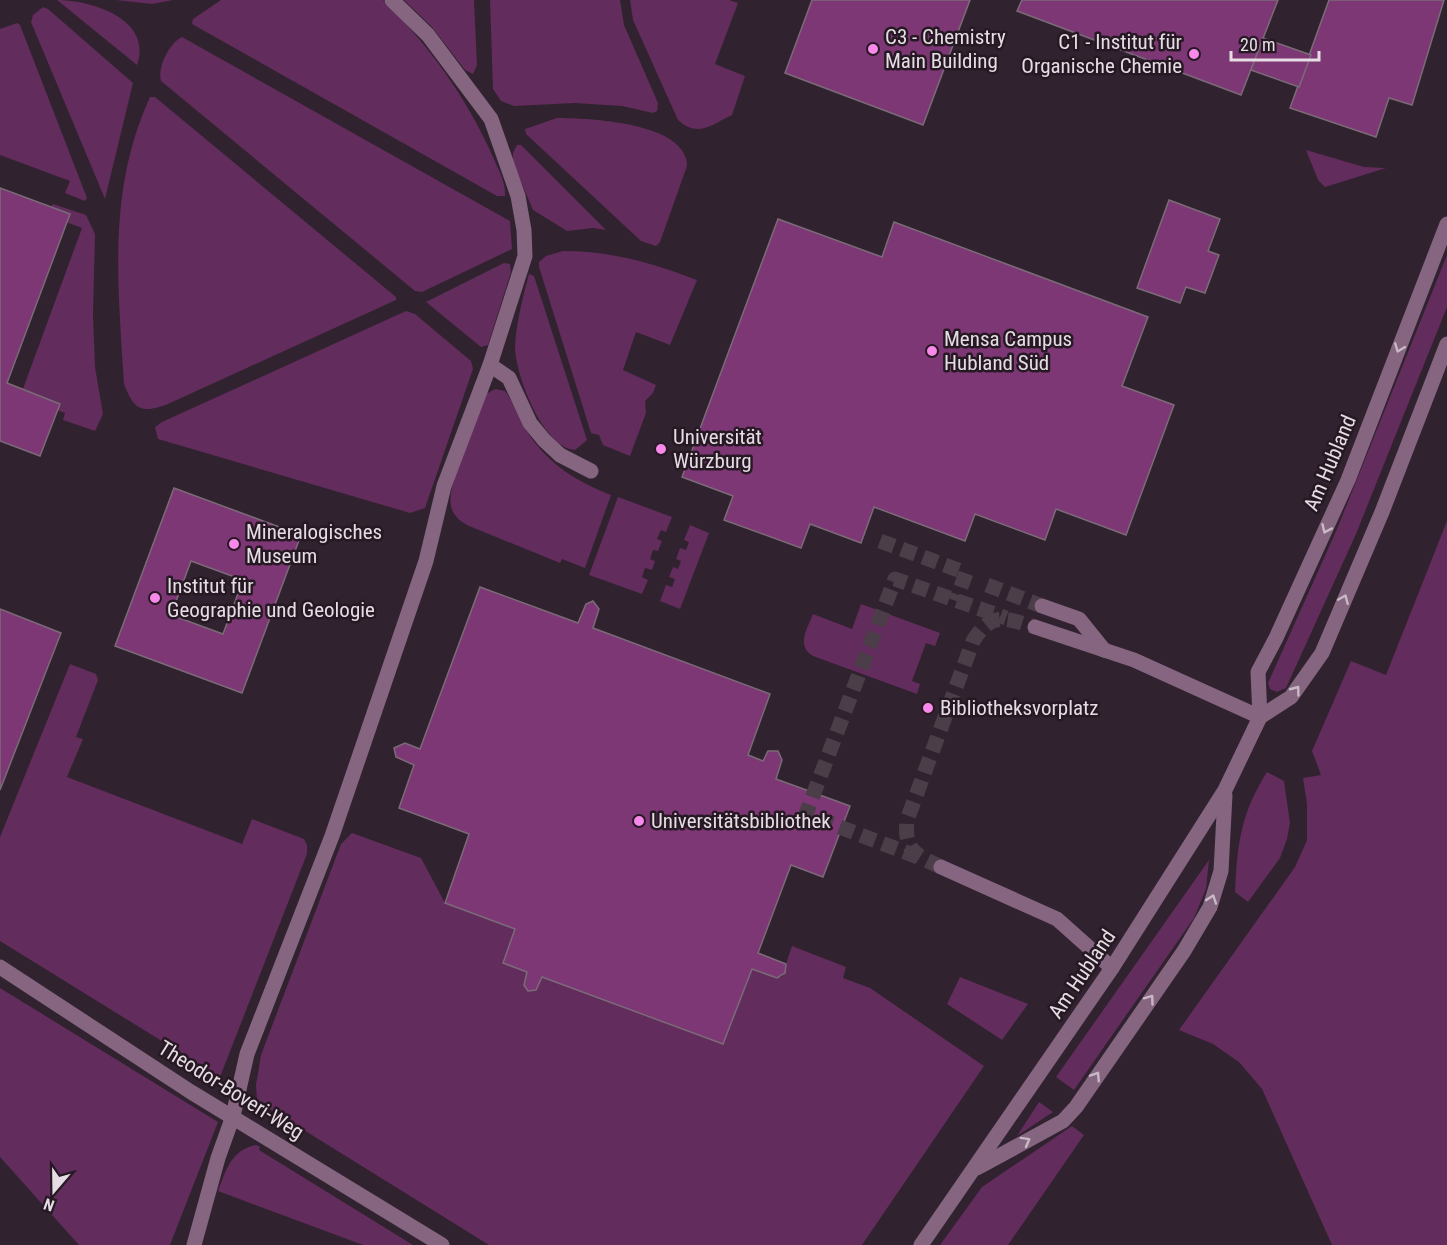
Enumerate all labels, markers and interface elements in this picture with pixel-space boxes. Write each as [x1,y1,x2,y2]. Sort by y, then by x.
scale bar [1231,24,1320,62]
place label: C3 - Chemistry Main Building [885,25,1006,73]
place label: C1 - Institut für Organische Chemie [1021,30,1182,78]
text: 20 m [1240,34,1275,55]
marker: C3 - Chemistry Main Building [866,42,880,56]
marker: C1 - Institut für Organische Chemie [1187,47,1201,61]
place label: Mensa Campus Hubland Süd [944,327,1072,375]
one-way arrow [1394,342,1406,353]
marker: Mensa Campus Hubland Süd [925,344,939,358]
street label: Am Hubland [1299,411,1361,515]
place label: Universität Würzburg [673,425,762,473]
marker: Universität Würzburg [654,442,668,456]
place label: Mineralogisches Museum [246,520,382,568]
one-way arrow [1321,522,1333,533]
marker: Mineralogisches Museum [227,537,241,551]
place label: Institut für Geographie und Geologie [167,574,375,622]
marker: Institut für Geographie und Geologie [148,591,162,605]
one-way arrow [1337,594,1349,605]
one-way arrow [1288,685,1299,696]
place label: Bibliotheksvorplatz [940,696,1099,720]
marker: Bibliotheksvorplatz [921,701,935,715]
place label: Universitätsbibliothek [651,809,831,833]
marker: Universitätsbibliothek [632,814,646,828]
one-way arrow [1205,895,1217,905]
street label: Am Hubland [1044,925,1120,1023]
one-way arrow [1143,994,1154,1005]
street label: Theodor-Boveri-Weg [154,1036,308,1144]
one-way arrow [1088,1072,1099,1083]
one-way arrow [1020,1137,1030,1148]
north arrow [24,1161,84,1221]
text: N [41,1194,57,1215]

